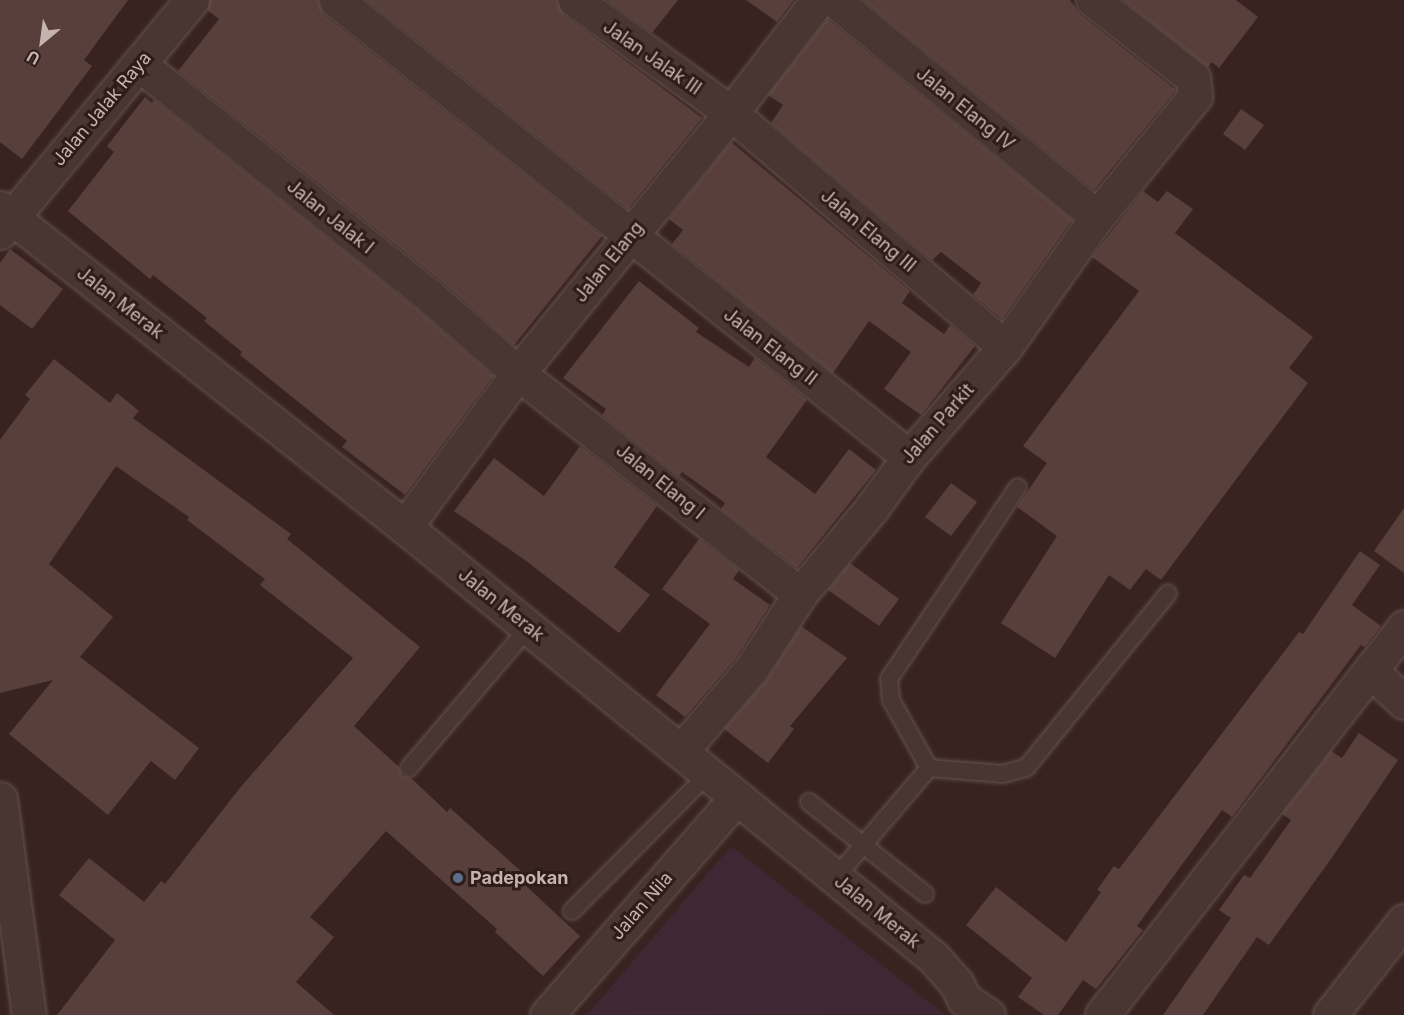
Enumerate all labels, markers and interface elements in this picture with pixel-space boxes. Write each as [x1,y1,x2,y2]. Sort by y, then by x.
north arrow [12,12,72,72]
street label: Jalan Jalak III [599,16,705,100]
text: U [23,46,43,69]
street label: Jalan Jalak Raya [48,48,156,170]
street label: Jalan Elang IV [912,63,1018,155]
street label: Jalan Jalak I [282,176,378,258]
street label: Jalan Elang III [816,185,920,277]
street label: Jalan Elang [570,217,648,307]
street label: Jalan Merak [72,262,168,344]
street label: Jalan Elang II [719,304,821,390]
street label: Jalan Parkit [897,379,979,469]
street label: Jalan Elang I [611,440,709,524]
street label: Jalan Merak [454,564,548,646]
place label: Padepokan [470,867,568,889]
street label: Jalan Nila [607,868,677,944]
marker: Padepokan [451,871,465,885]
street label: Jalan Merak [830,871,924,953]

